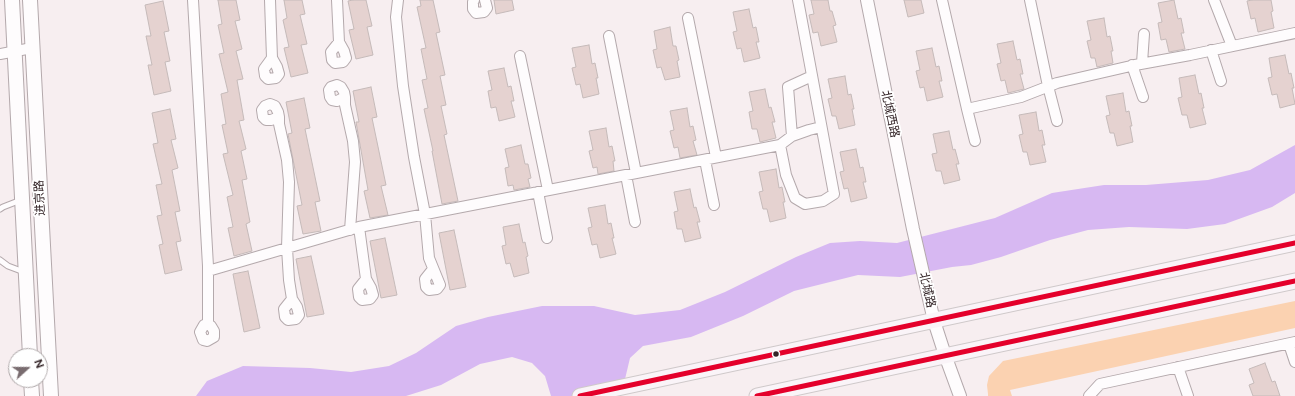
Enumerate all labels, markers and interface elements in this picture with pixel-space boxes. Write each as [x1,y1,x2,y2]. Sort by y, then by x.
street label: 北城西路 [878,89,902,139]
street label: 进京路 [32,180,48,216]
street label: 北城路 [916,271,938,309]
north arrow [8,348,48,388]
unlabelled marker [771,349,781,359]
text: N [31,358,46,370]

